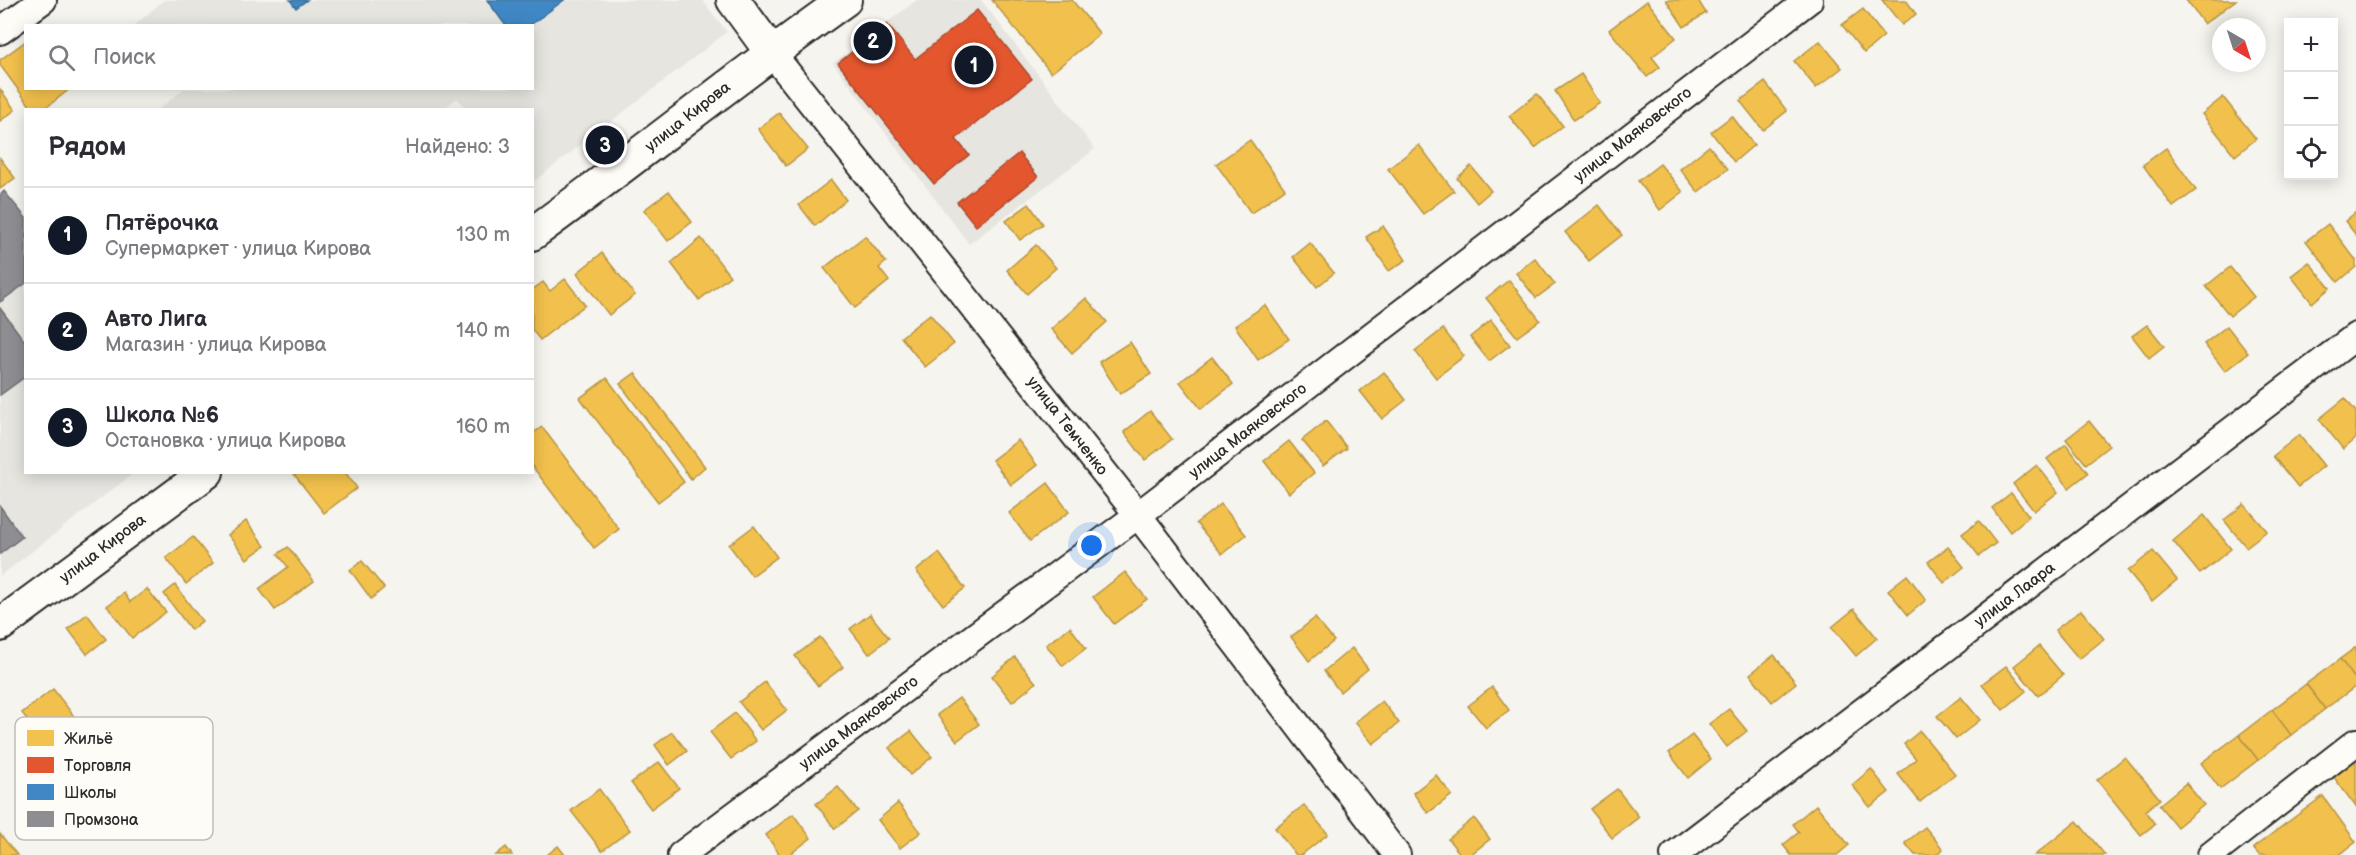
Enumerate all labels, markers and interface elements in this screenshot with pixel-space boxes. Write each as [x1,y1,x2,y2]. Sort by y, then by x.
pin: 2 [854,18,892,63]
north arrow [2212,18,2266,72]
map controls [2284,18,2338,180]
button: + [2284,18,2338,72]
search box [24,24,534,90]
icon: search [45,41,78,74]
pin: 1 [954,42,994,88]
text: Поиск [93,44,156,71]
button: − [2284,72,2338,126]
street label: улица Кирова [642,77,735,156]
street label: улица Маяковского [1570,83,1696,187]
pin: 3 [586,122,624,168]
button: locate [2284,126,2338,180]
text: Рядом [48,132,126,163]
text: Найдено: 3 [405,135,510,159]
text: Пятёрочка [105,210,218,237]
text: 1 [63,223,72,247]
text: 130 m [456,223,510,247]
text: Супермаркет · улица Кирова [105,237,371,261]
text: Авто Лига [105,306,207,333]
text: 2 [62,319,73,343]
text: 140 m [456,319,510,343]
text: Магазин · улица Кирова [105,333,327,357]
street label: улица Темченко [1023,373,1111,479]
street label: улица Маяковского [1185,379,1311,483]
text: Школа №6 [105,402,219,429]
text: 3 [62,415,73,439]
text: 160 m [456,415,510,439]
text: Остановка · улица Кирова [105,429,346,453]
street label: улица Кирова [56,510,150,588]
your location [1077,531,1106,560]
street label: улица Лаара [1971,558,2060,632]
street label: улица Маяковского [796,672,922,774]
legend [15,717,213,840]
text: Жильё [64,730,113,749]
text: Торговля [64,757,131,776]
text: Школы [64,784,117,803]
text: Промзона [64,811,139,830]

